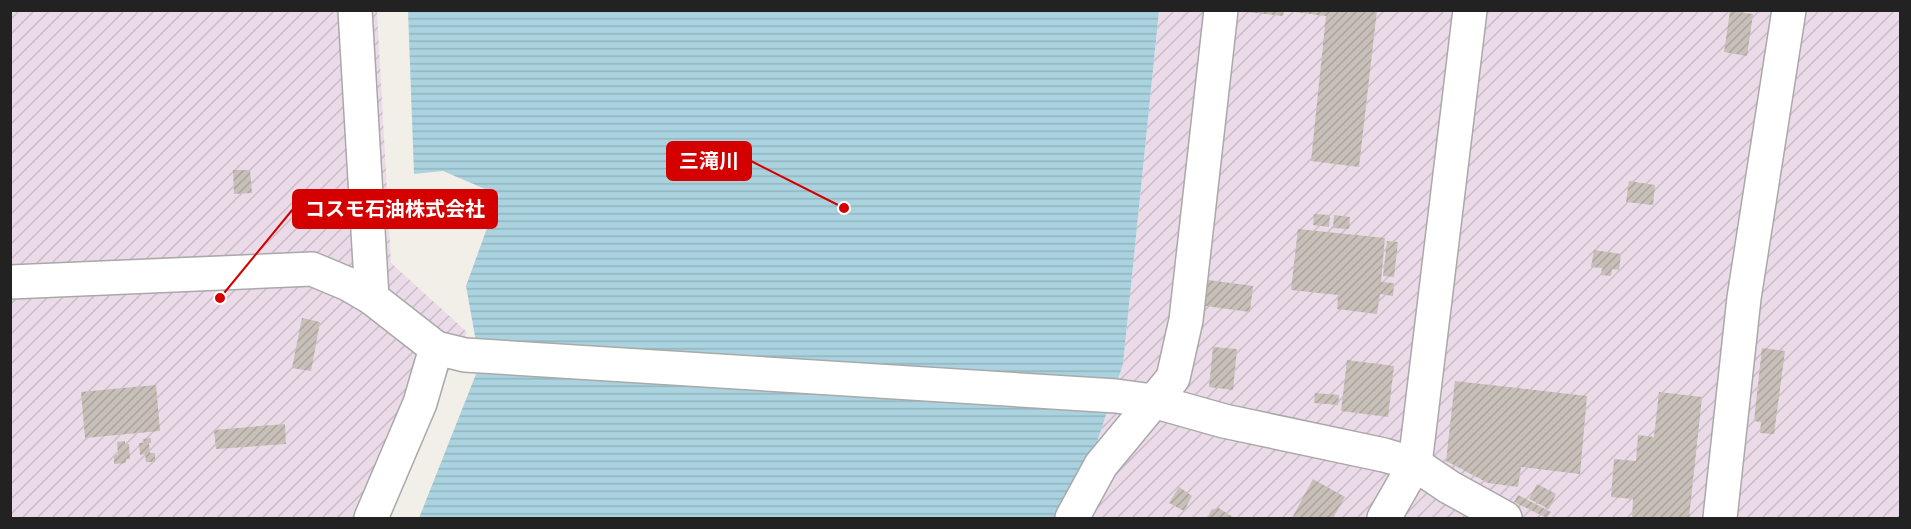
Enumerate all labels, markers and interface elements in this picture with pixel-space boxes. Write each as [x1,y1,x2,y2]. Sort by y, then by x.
callout: 三滝川 [667,142,751,180]
text: 三滝川 [679,147,739,174]
callout: コスモ石油株式会社 [293,190,497,228]
text: コスモ石油株式会社 [305,195,485,222]

